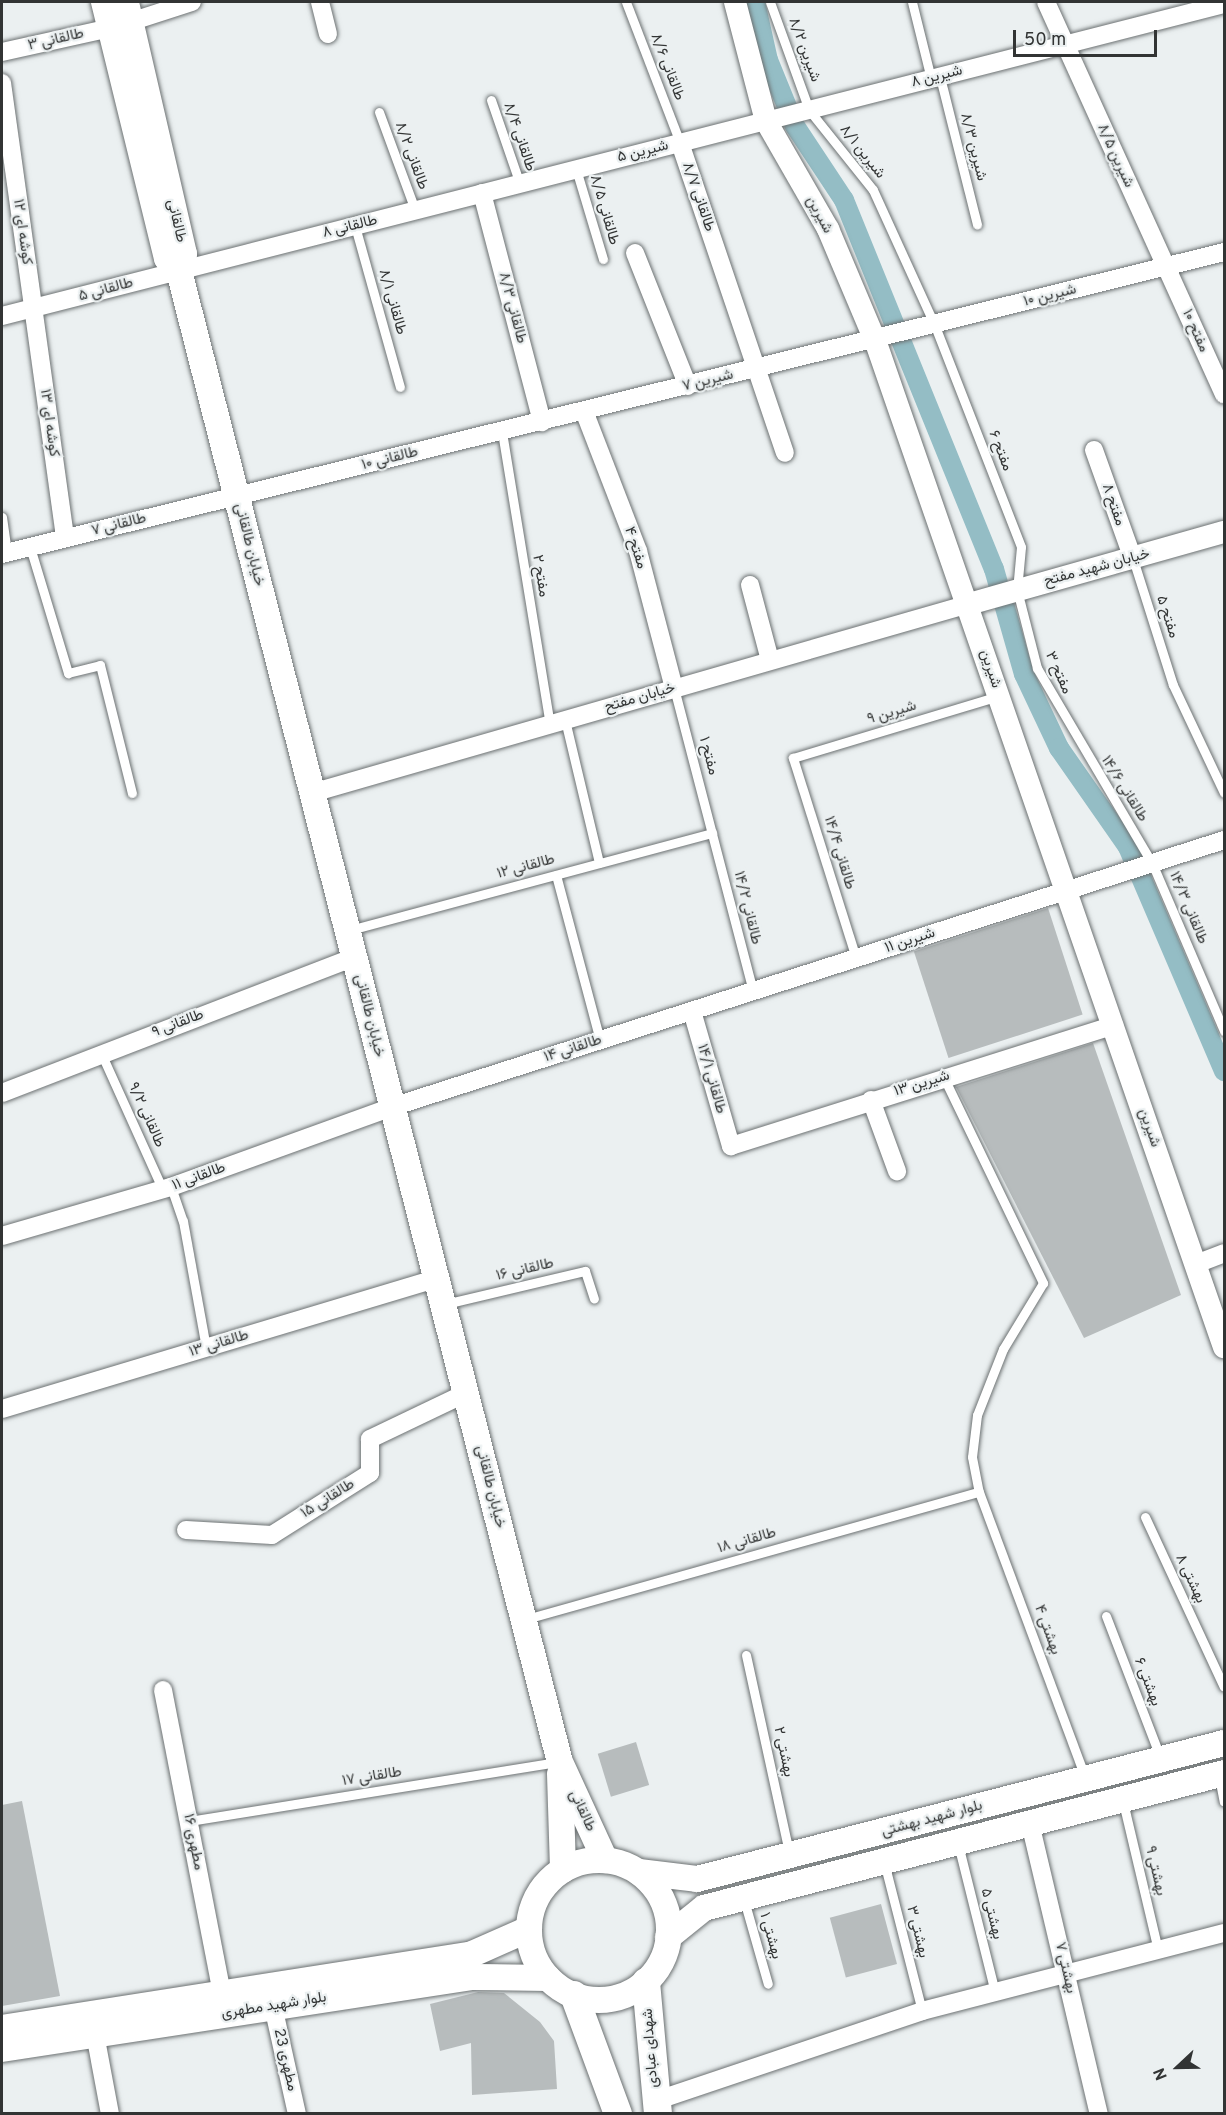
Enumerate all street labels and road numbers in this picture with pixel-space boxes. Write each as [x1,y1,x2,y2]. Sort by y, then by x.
street label: شیرین ۸/۲ [784,15,824,85]
street label: طالقانی ۳ [26,25,86,55]
street label: طالقانی ۸/۶ [646,31,688,103]
street label: شیرین ۸ [910,62,964,92]
street label: طالقانی ۸/۴ [499,100,539,174]
street label: شیرین ۸/۳ [956,111,990,183]
street label: طالقانی ۸/۲ [390,120,432,192]
street label: شیرین ۸/۱ [835,121,889,183]
street label: شیرین ۸/۵ [1092,121,1138,191]
street label: شیرین ۵ [616,137,670,167]
street label: طالقانی ۸/۷ [678,160,718,234]
street label: طالقانی ۸/۵ [585,173,623,247]
street label: شیرین [802,193,836,237]
street label: کوشه ای ۱۲ [8,198,36,266]
street label: طالقانی [162,198,190,244]
street label: طالقانی ۸ [321,212,379,242]
street label: طالقانی ۸/۱ [374,267,410,337]
street label: طالقانی ۸/۳ [494,270,530,346]
street label: طالقانی ۵ [77,274,135,306]
street label: شیرین ۱۰ [1022,281,1078,311]
street label: مفتح ۱۰ [1178,307,1212,355]
street label: شیرین ۷ [681,366,735,396]
street label: کوشه ای ۱۳ [35,388,63,458]
street label: مفتح ۶ [984,428,1016,474]
street label: طالقانی ۱۰ [360,443,420,475]
street label: مفتح ۸ [1097,481,1129,529]
street label: خیابان طالقانی [230,502,268,588]
street label: طالقانی ۷ [90,510,148,540]
street label: مفتح ۴ [620,525,650,571]
street label: خیابان شهید مفتح [1042,545,1152,591]
street label: مفتح ۲ [528,554,552,598]
street label: مفتح ۵ [1152,594,1182,640]
street label: شیرین [975,647,1005,691]
street label: مفتح ۳ [1041,649,1075,697]
street label: خیابان مفتح [603,679,677,717]
street label: شیرین ۹ [865,697,919,729]
street label: مفتح ۱ [694,735,722,777]
street label: طالقانی ۱۴/۶ [1097,753,1151,825]
street label: طالقانی ۱۴/۴ [819,814,859,892]
street label: طالقانی ۱۲ [495,851,557,883]
street label: طالقانی ۱۴/۲ [729,869,765,947]
street label: طالقانی ۱۴/۳ [1165,869,1211,947]
street label: شیرین ۱۱ [883,924,937,958]
street label: خیابان طالقانی [350,973,388,1059]
street label: طالقانی ۹ [149,1006,207,1042]
street label: طالقانی ۱۴ [542,1031,604,1067]
street label: طالقانی ۱۴/۱ [692,1042,730,1116]
street label: شیرین ۱۳ [892,1067,952,1101]
street label: طالقانی ۹/۲ [124,1080,168,1150]
street label: شیرین [1134,1106,1164,1150]
street label: طالقانی ۱۱ [170,1159,228,1195]
street label: طالقانی ۱۶ [494,1255,556,1285]
street label: طالقانی ۱۳ [187,1326,251,1362]
street label: خیابان طالقانی [471,1444,509,1530]
street label: طالقانی ۱۵ [298,1475,358,1523]
street label: طالقانی ۱۸ [716,1524,778,1558]
street label: بهشتی ۸ [1171,1552,1209,1606]
street label: بهشتی ۴ [1030,1603,1064,1657]
street label: بهشتی ۶ [1130,1655,1164,1709]
street label: بهشتی ۲ [769,1725,797,1779]
street label: طالقانی ۱۷ [341,1763,403,1791]
street label: طالقانی [565,1788,599,1834]
street label: بلوار شهید بهشتی [879,1797,985,1841]
street label: مطهری ۱۶ [179,1812,207,1872]
street label: بهشتی ۹ [1141,1844,1169,1898]
street label: بهشتی ۵ [976,1887,1006,1941]
street label: بهشتی ۳ [902,1904,932,1960]
street label: بهشتی ۱ [755,1911,785,1961]
street label: بهشتی ۷ [1050,1941,1080,1995]
street label: بلوار شهید مطهری [220,1989,328,2023]
street label: شهدای عبادی [639,2008,663,2088]
street label: مطهری 23 [269,2027,301,2093]

